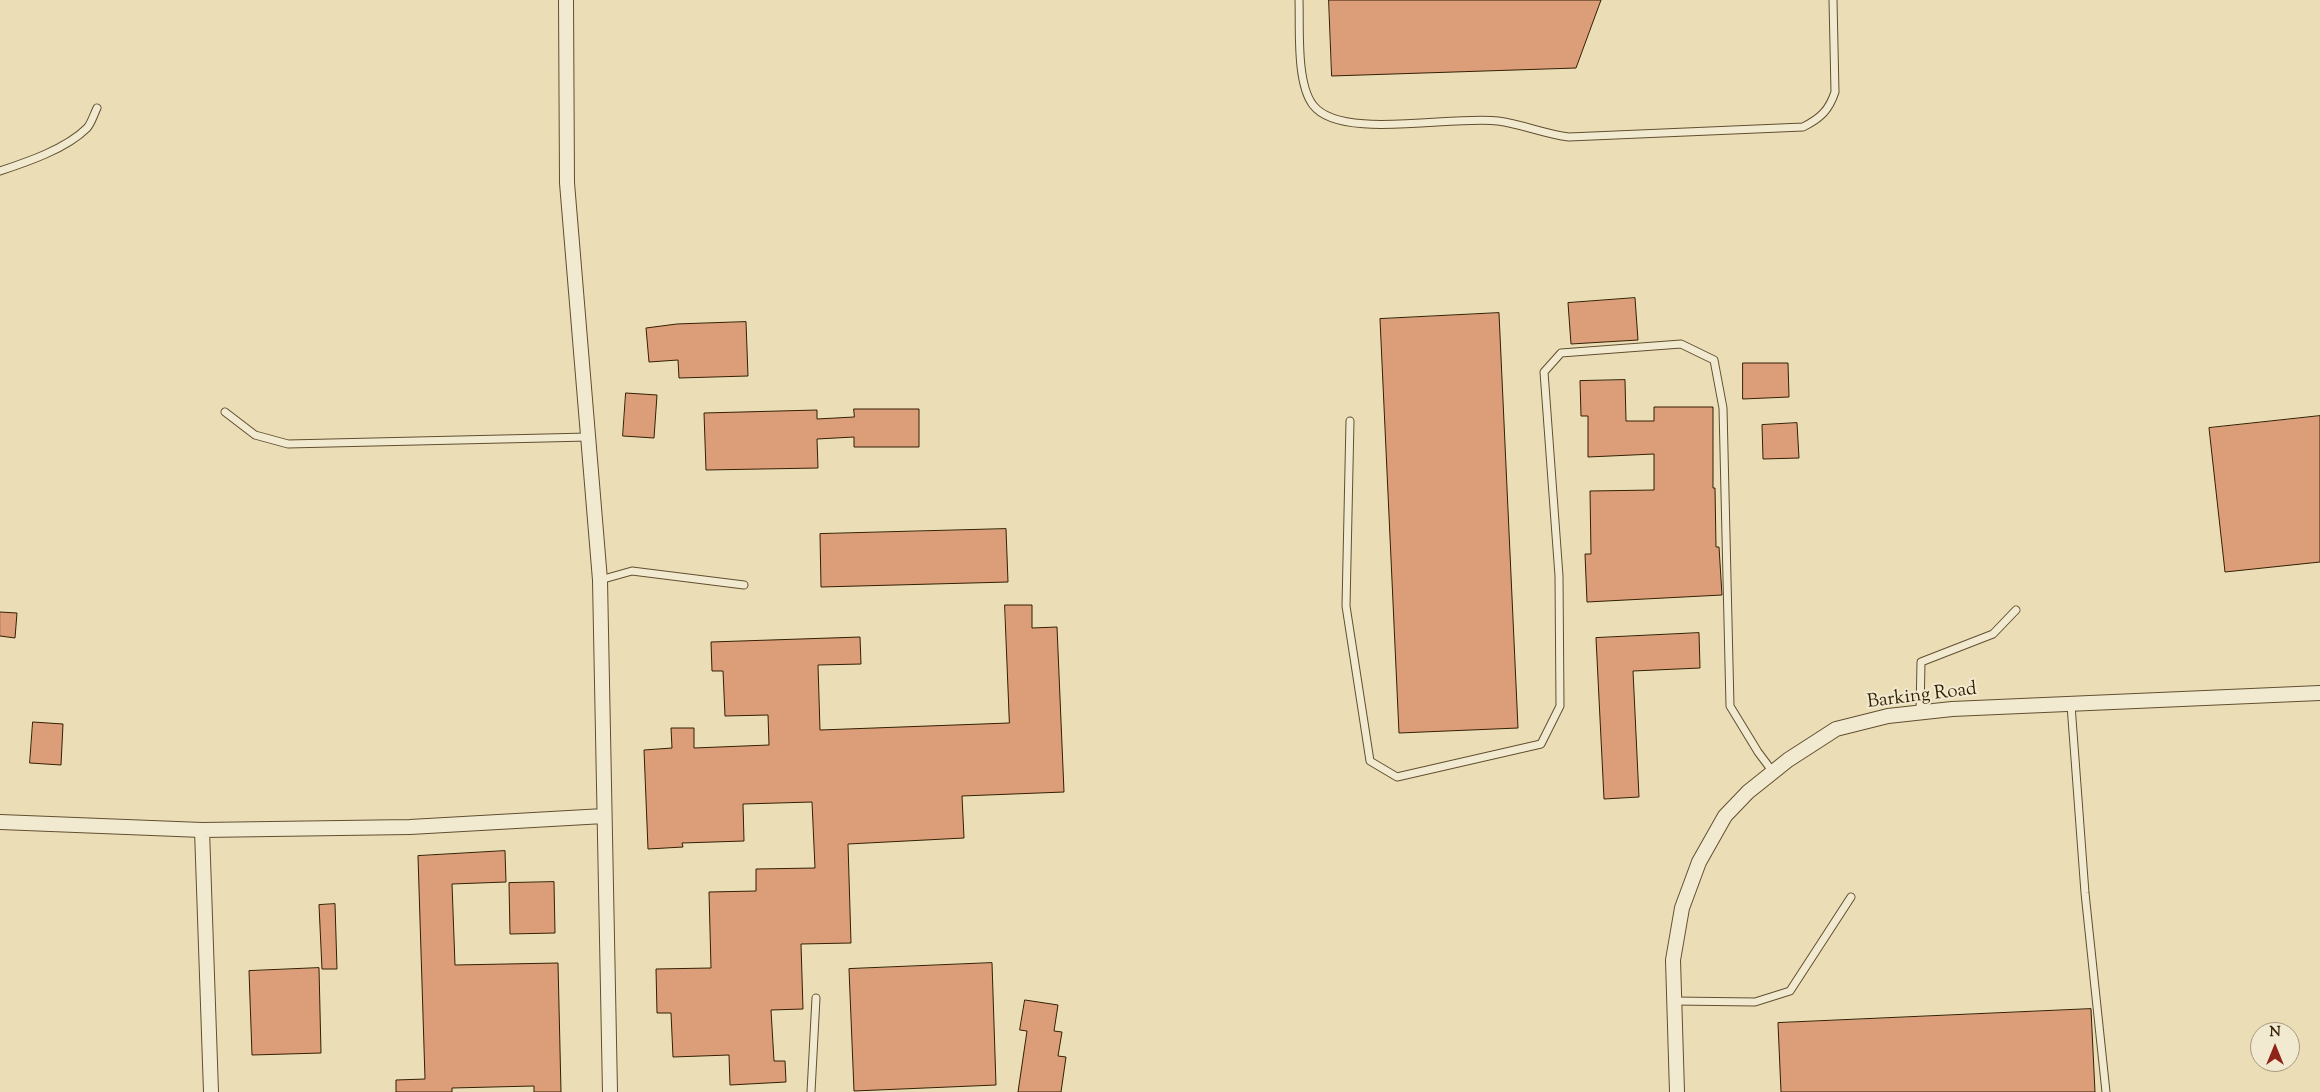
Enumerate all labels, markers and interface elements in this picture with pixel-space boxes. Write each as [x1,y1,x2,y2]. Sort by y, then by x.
street label: Barking Road [1866,679,1978,715]
north arrow [2250,1022,2300,1072]
text: N [2269,1023,2281,1043]

